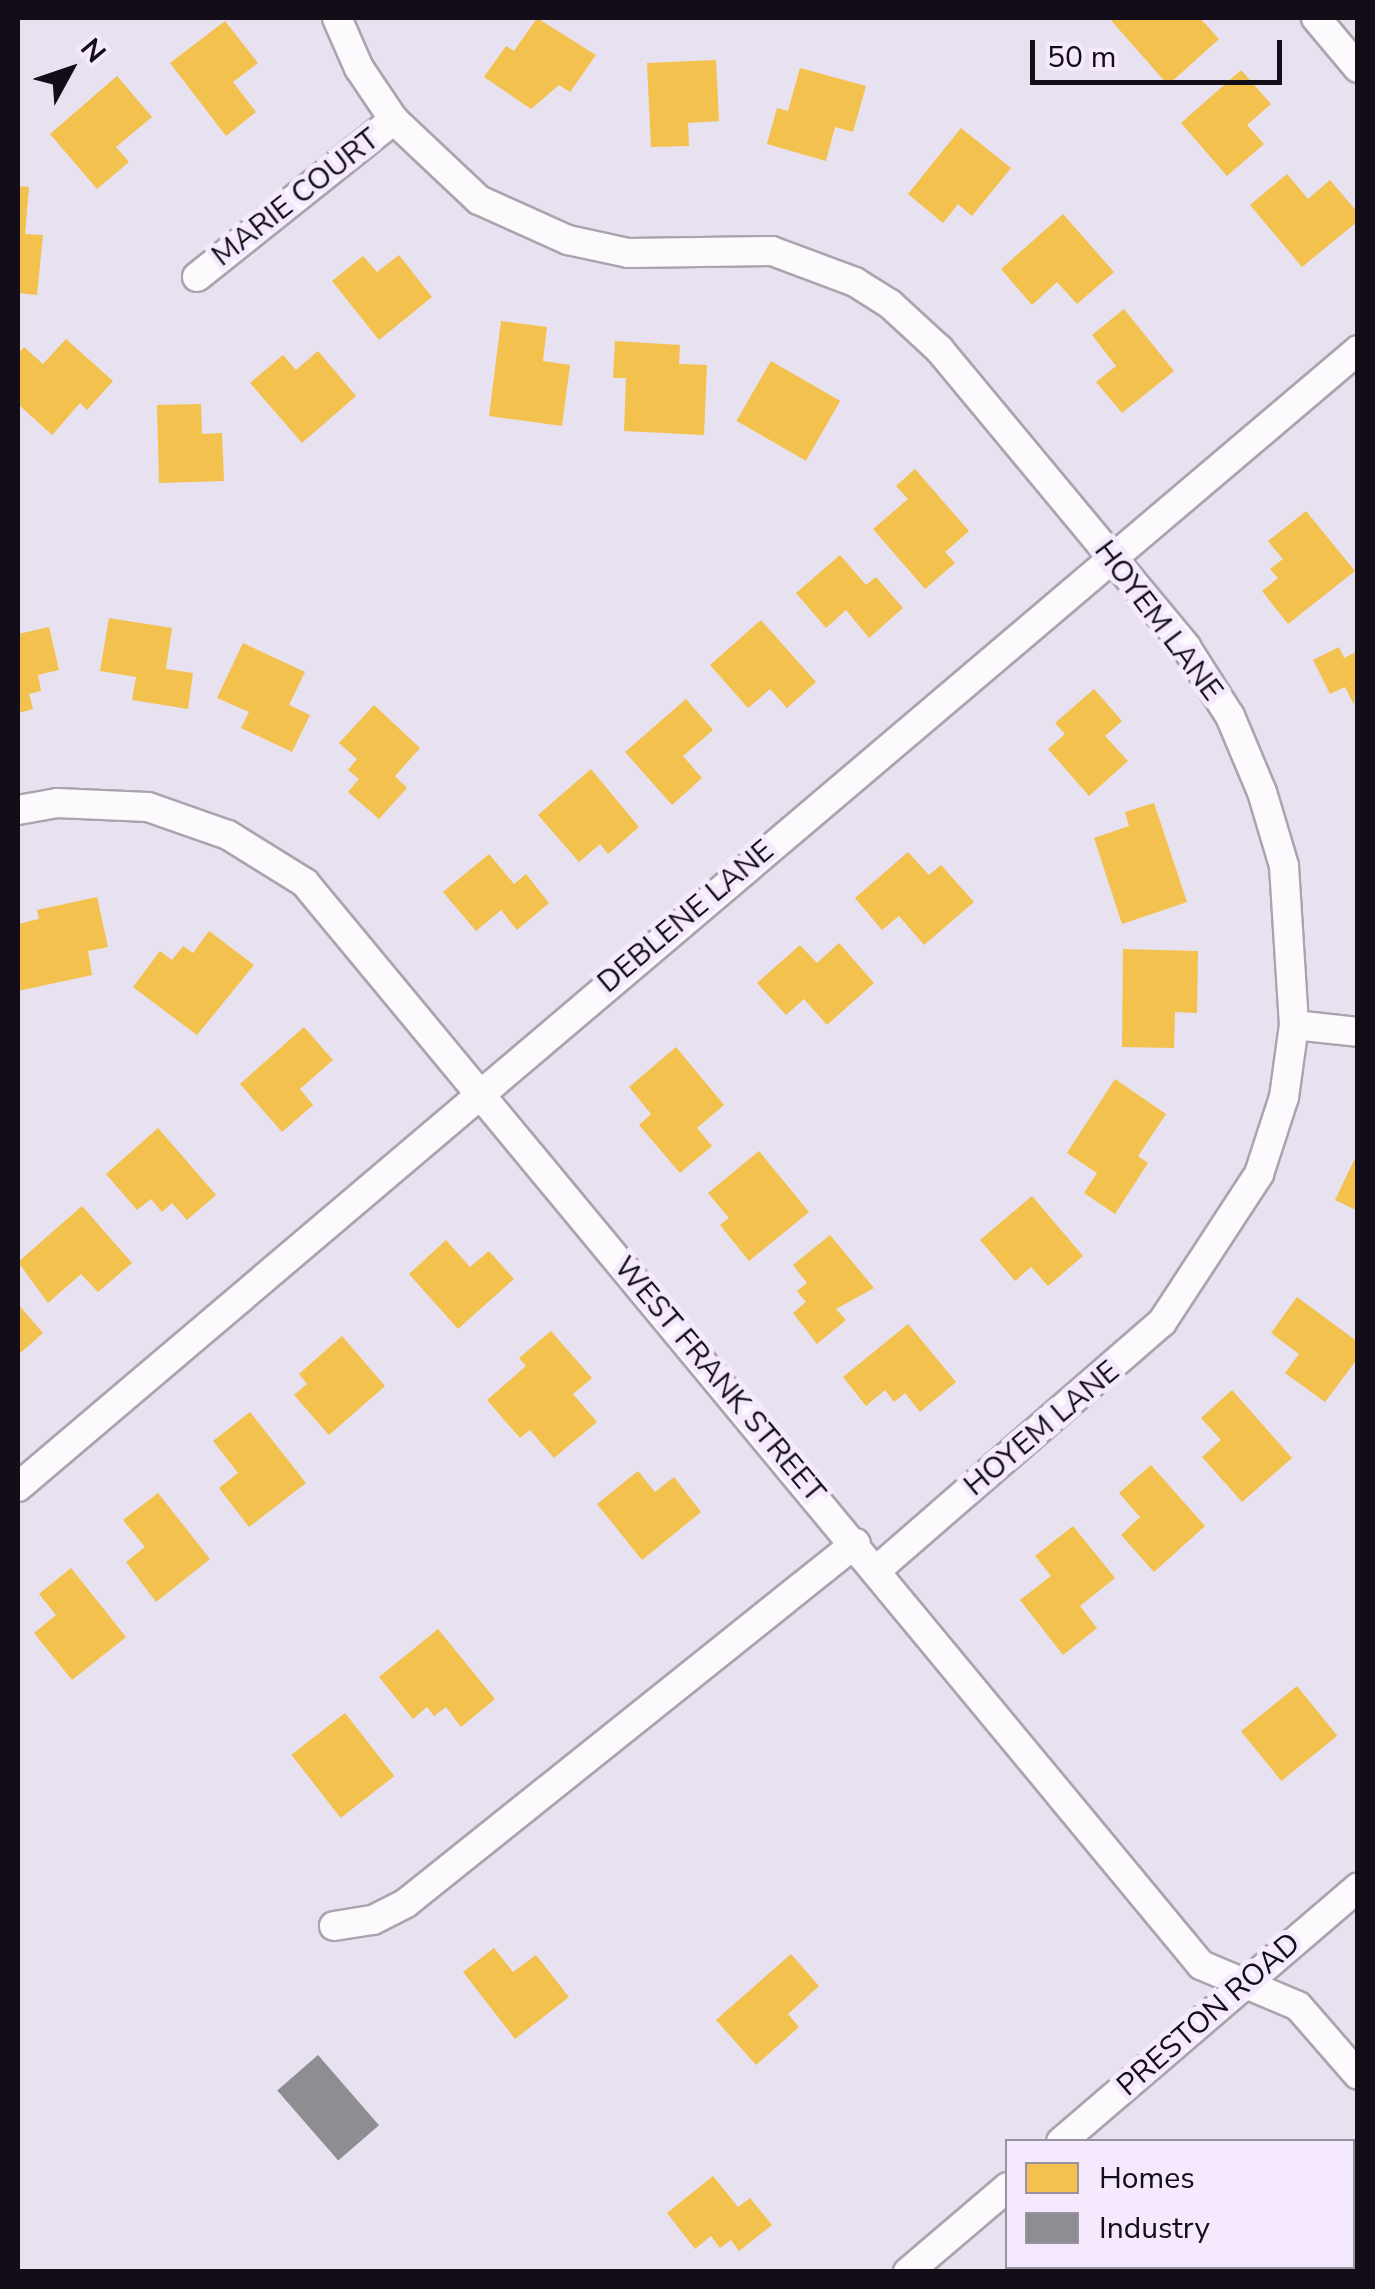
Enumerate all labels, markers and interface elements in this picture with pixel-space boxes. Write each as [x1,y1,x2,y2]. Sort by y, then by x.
north arrow [20,20,120,120]
scale bar [1035,20,1288,82]
text: N [72,30,114,71]
text: 50 m [1047,37,1116,78]
street label: MARIE COURT [205,122,387,274]
street label: HOYEM LANE [1086,534,1230,708]
street label: DEBLENE LANE [591,833,781,1001]
street label: WEST FRANK STREET [606,1250,832,1510]
street label: HOYEM LANE [957,1354,1127,1504]
street label: PRESTON ROAD [1110,1926,1308,2104]
legend [1005,2139,1355,2269]
text: Homes [1099,2158,1195,2199]
text: Industry [1099,2208,1210,2249]

